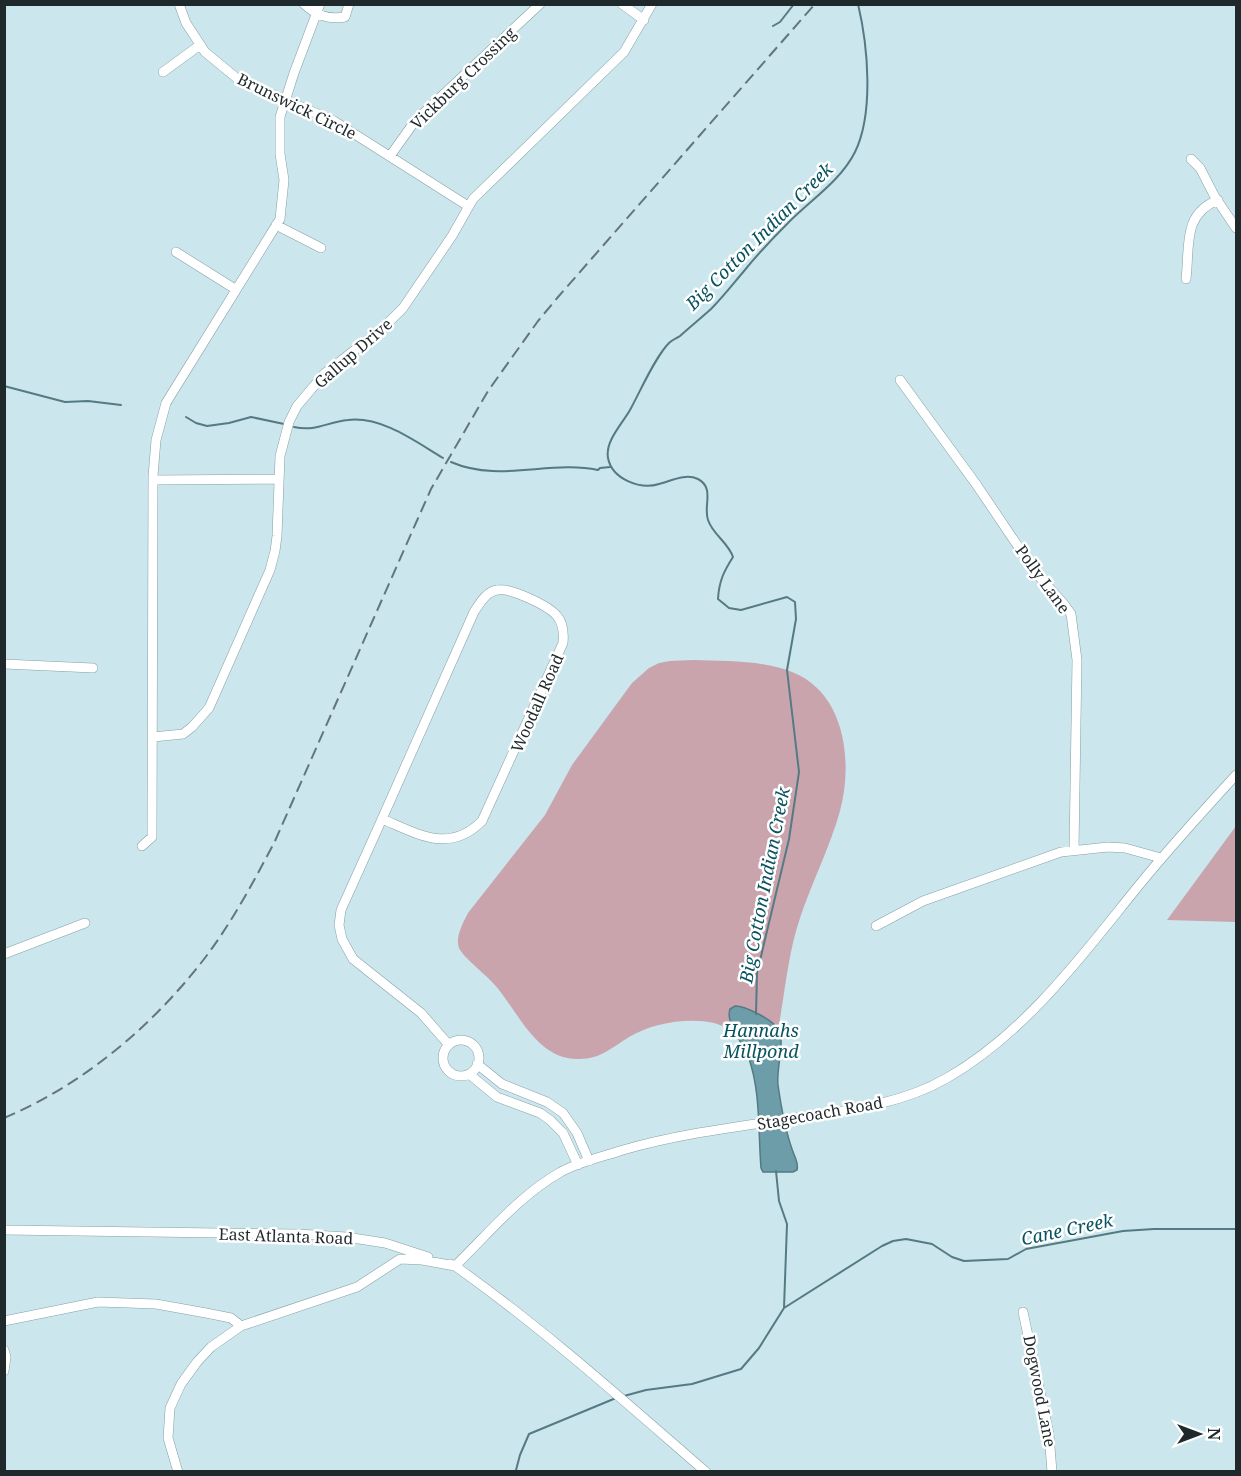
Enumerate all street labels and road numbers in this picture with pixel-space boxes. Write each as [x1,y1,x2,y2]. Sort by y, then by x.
street label: Vickburg Crossing [406,22,521,134]
street label: Brunswick Circle [234,68,360,144]
street label: Gallup Drive [309,313,397,393]
street label: Polly Lane [1011,540,1075,618]
street label: Woodall Road [505,650,569,756]
street label: Stagecoach Road [755,1091,885,1135]
street label: East Atlanta Road [218,1223,354,1249]
street label: Dogwood Lane [1018,1333,1062,1449]

